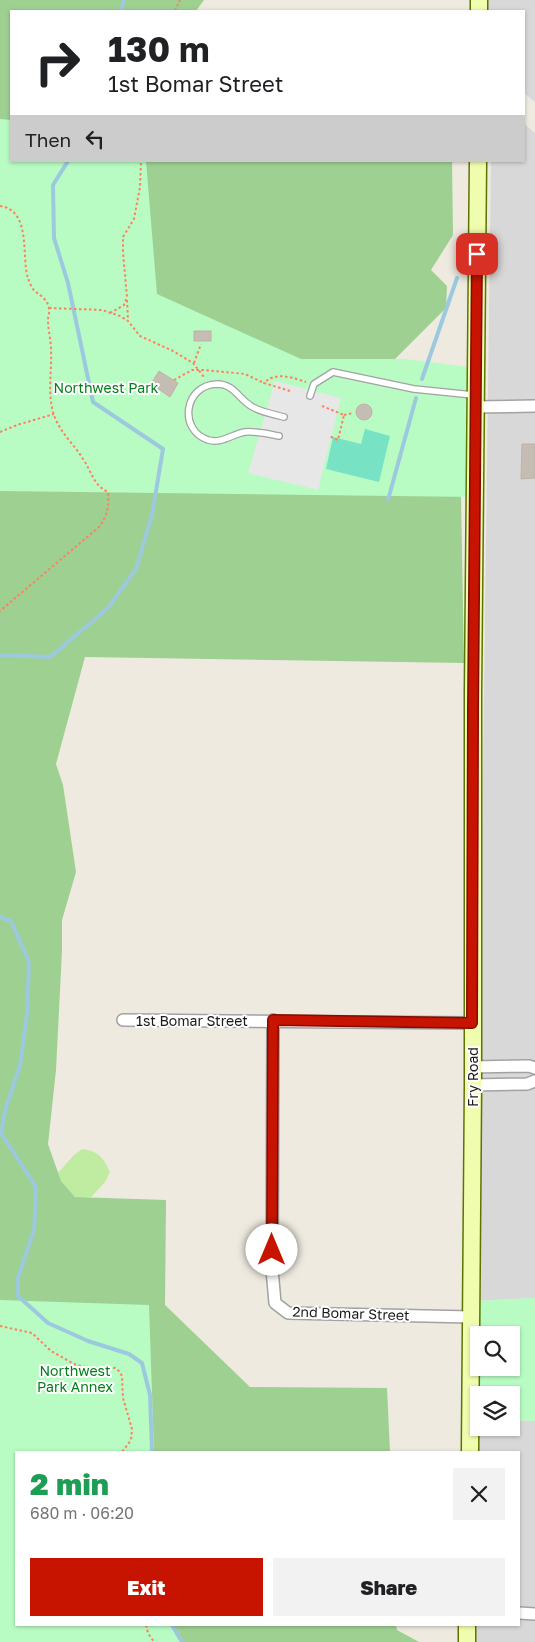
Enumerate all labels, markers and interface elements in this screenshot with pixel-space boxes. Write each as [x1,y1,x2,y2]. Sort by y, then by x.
text: 130 m [108,28,210,70]
icon: right [25,30,90,95]
text: 1st Bomar Street [108,70,284,97]
icon: left [81,125,109,153]
text: Then [25,128,71,151]
pin [456,233,498,275]
icon: arrive [463,240,491,268]
park label: Northwest Park [54,379,159,396]
street label: 1st Bomar Street [136,1012,248,1029]
street label: Fry Road [464,1047,481,1107]
position arrow [245,1223,297,1275]
street label: 2nd Bomar Street [292,1302,410,1324]
map controls [470,1326,520,1436]
button: search [470,1326,520,1376]
park label: Northwest Park Annex [37,1362,113,1395]
button: layers [470,1386,520,1436]
text: 2 min [30,1466,109,1502]
button: close [453,1468,505,1520]
text: 680 m · 06:20 [30,1503,134,1523]
button: Exit [30,1558,263,1616]
button: Share [273,1558,505,1616]

